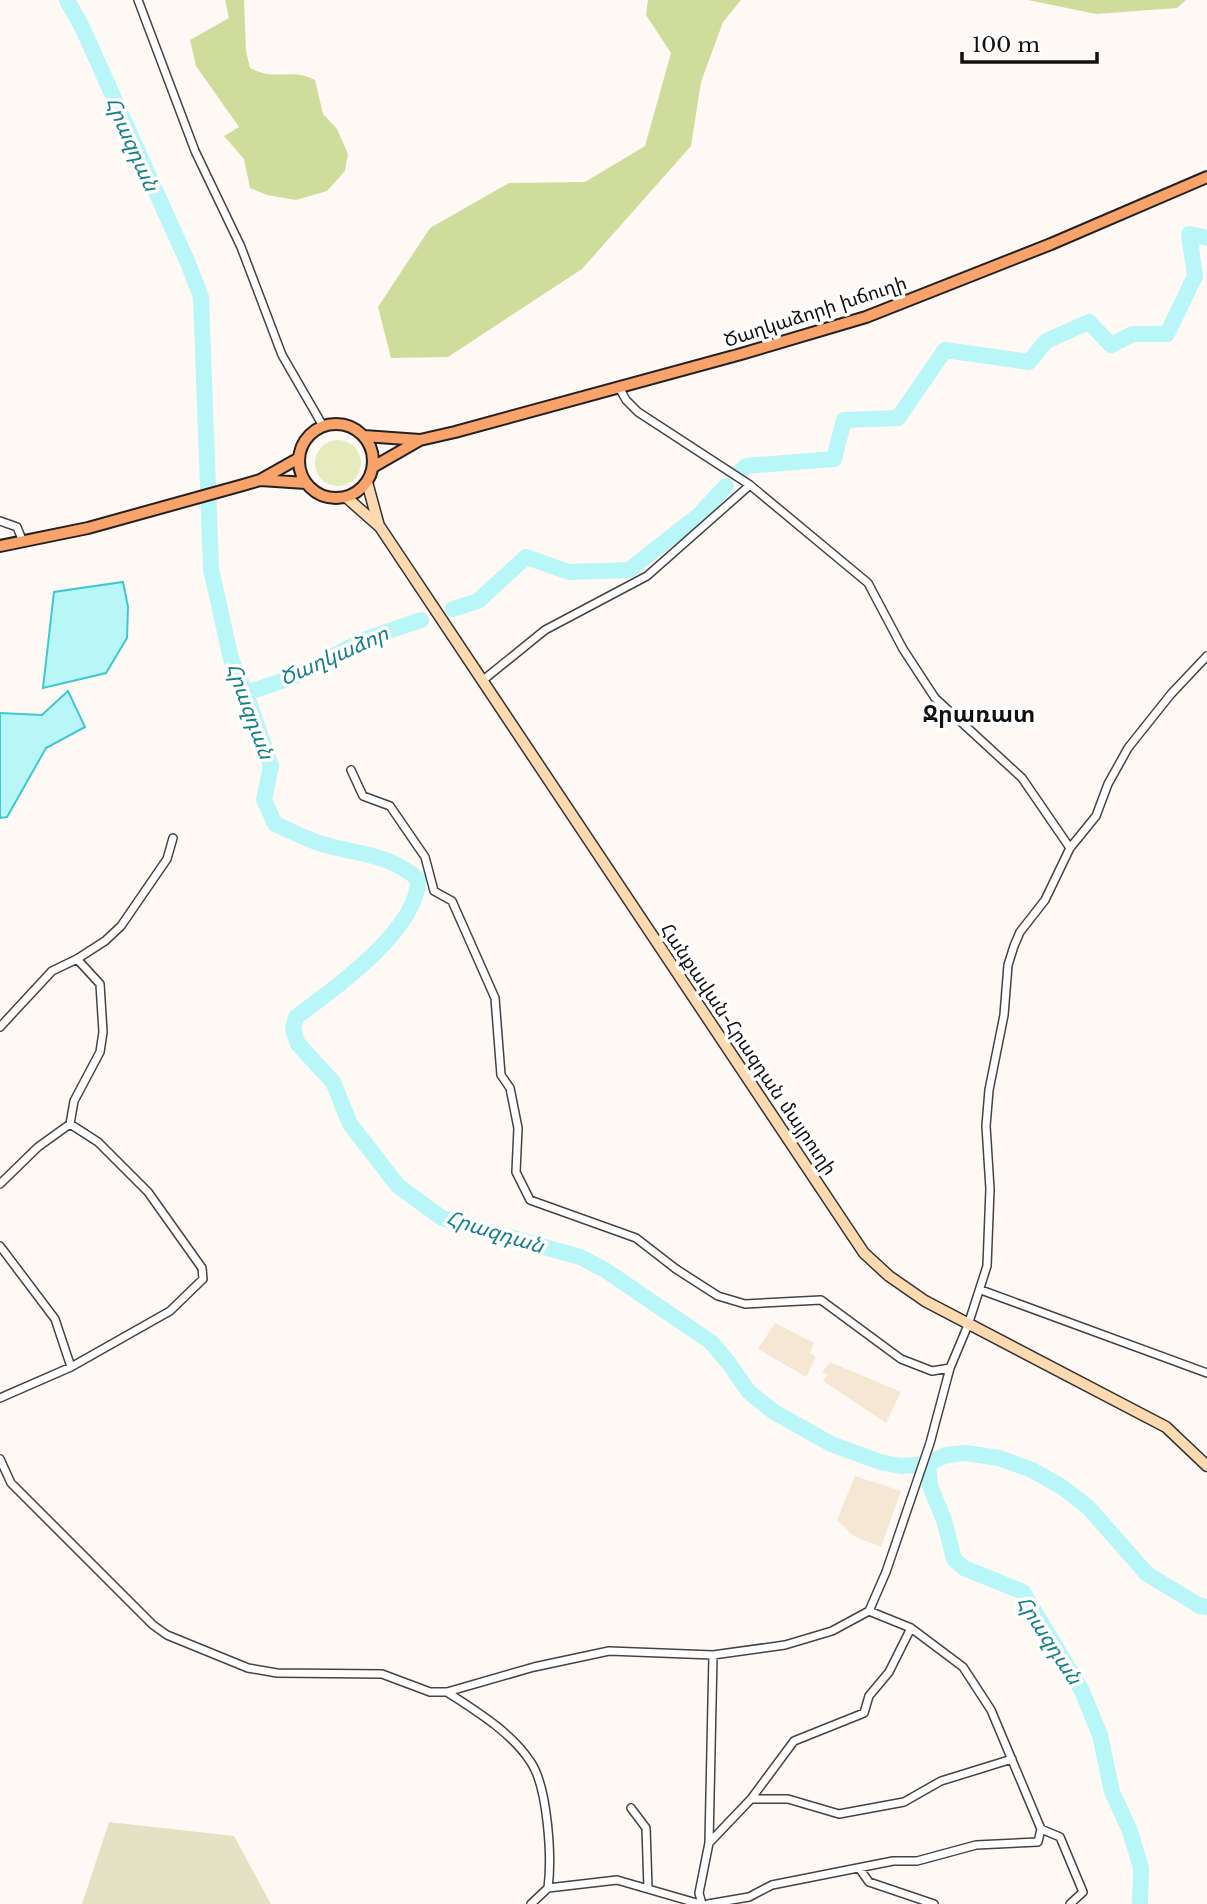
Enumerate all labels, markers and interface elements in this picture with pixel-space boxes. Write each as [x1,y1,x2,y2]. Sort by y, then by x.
scale bar [962,21,1097,65]
text: 100 m [972,32,1040,58]
water label: Հրազդան [100,93,165,197]
street label: Ծաղկաձորի խճուղի [721,271,909,352]
water label: Ծաղկաձոր [276,620,393,692]
water label: Հրազդան [221,659,280,764]
district label: Ջրառատ [923,700,1035,728]
street label: Հանքավան-Հրազդան մայրուղի [656,919,842,1180]
water label: Հրազդան [443,1205,548,1260]
water label: Հրազդան [1011,1591,1088,1690]

